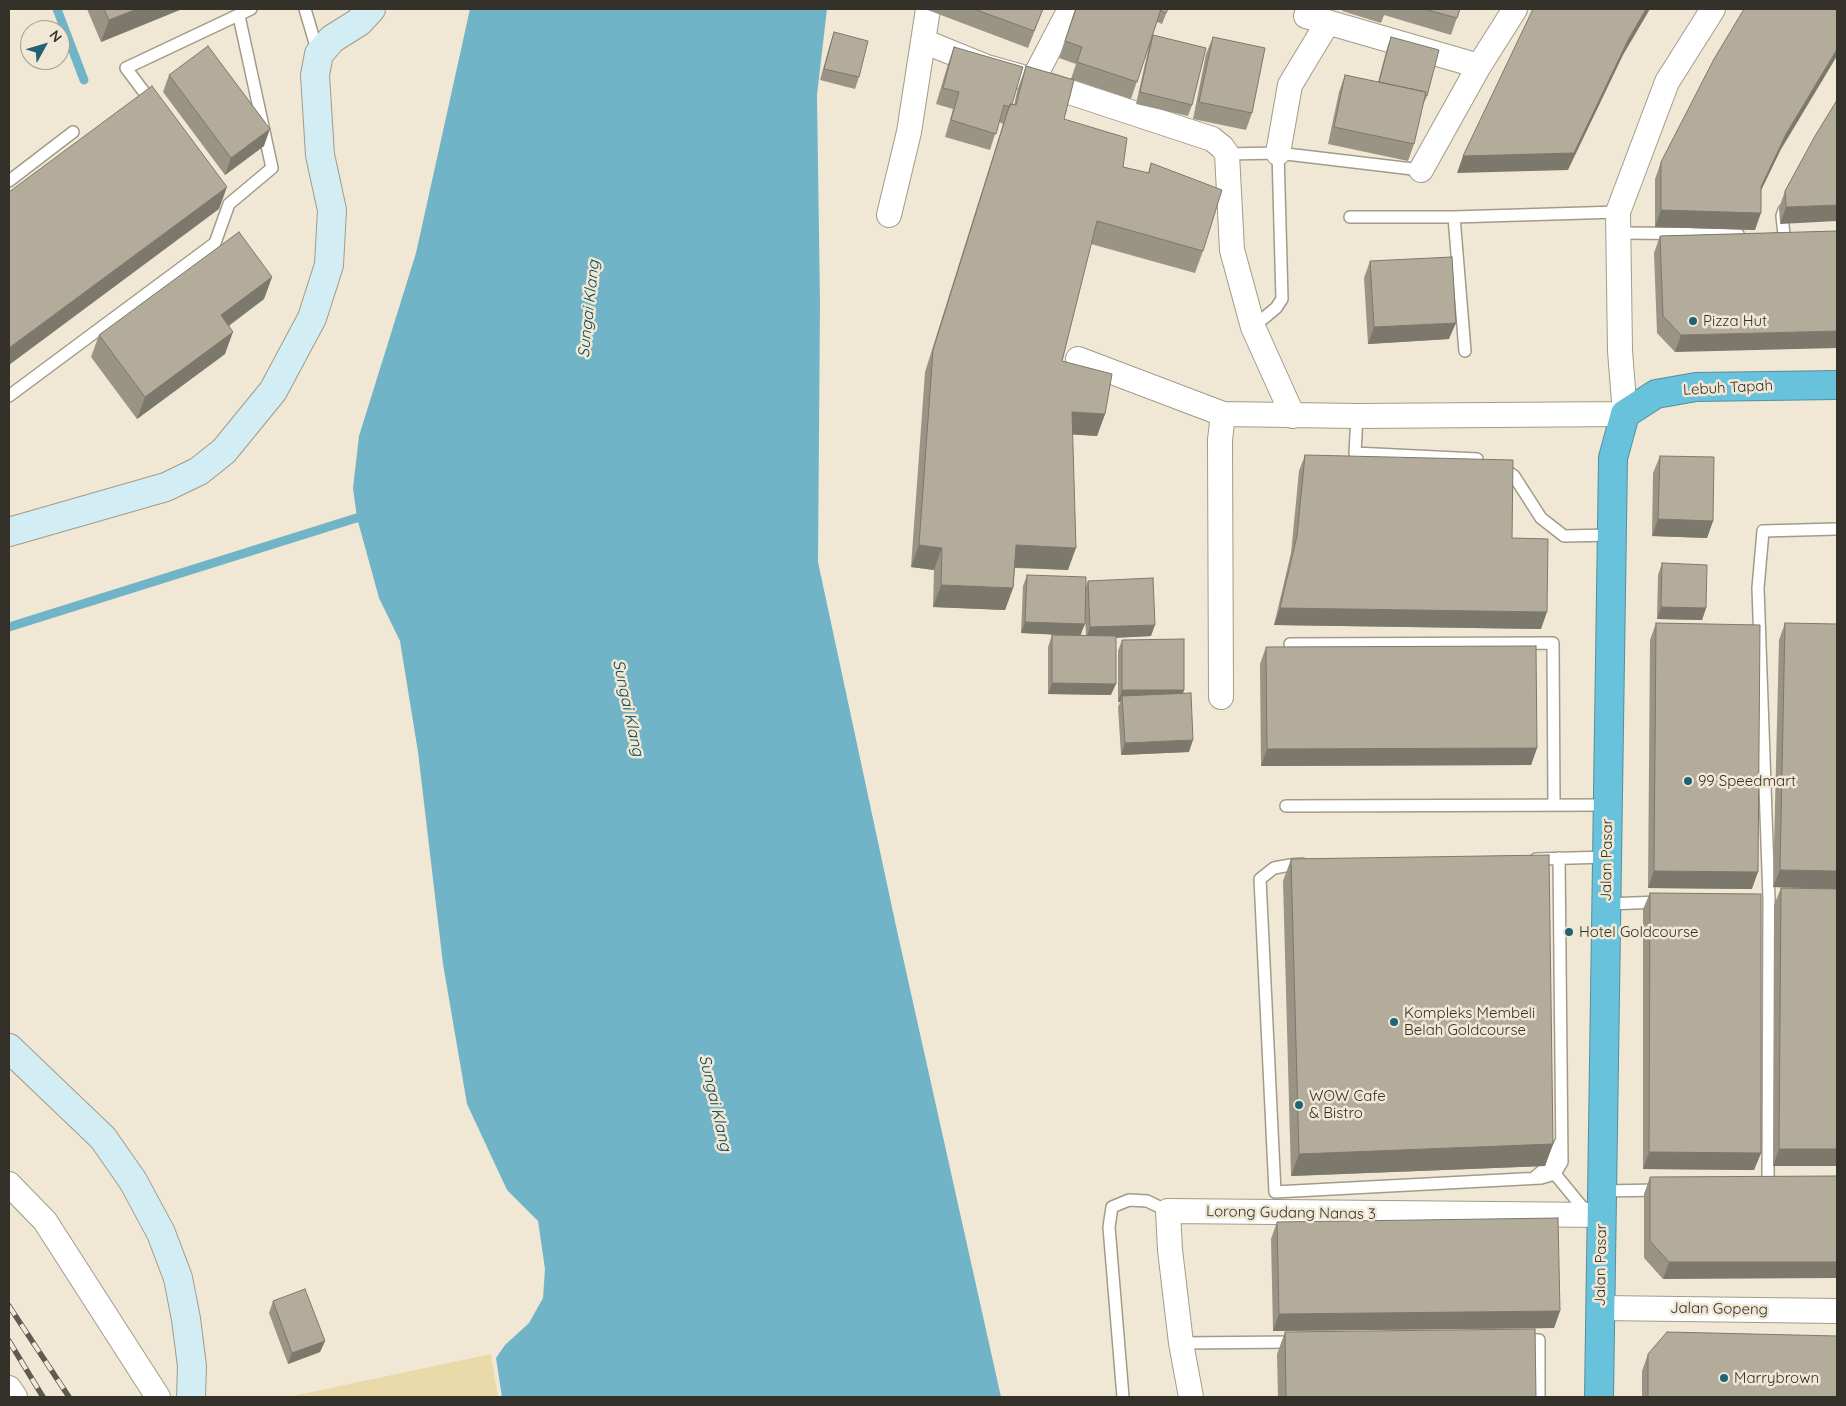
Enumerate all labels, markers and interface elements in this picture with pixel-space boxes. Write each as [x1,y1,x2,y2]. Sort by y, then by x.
north arrow [20,20,70,70]
text: N [46,27,66,46]
water label: Sungai Klang [574,259,604,359]
place label: Pizza Hut [1703,312,1767,330]
marker: Pizza Hut [1687,315,1699,327]
street label: Lebuh Tapah [1683,377,1773,399]
water label: Sungai Klang [608,658,648,758]
place label: 99 Speedmart [1698,772,1796,790]
marker: 99 Speedmart [1682,775,1694,787]
street label: Jalan Pasar [1597,818,1617,902]
place label: Hotel Goldcourse [1579,923,1698,941]
marker: Hotel Goldcourse [1563,926,1575,938]
place label: Kompleks Membeli Belah Goldcourse [1404,1004,1535,1039]
marker: Kompleks Membeli Belah Goldcourse [1388,1016,1400,1028]
water label: Sungai Klang [695,1053,735,1153]
place label: WOW Cafe & Bistro [1309,1087,1386,1122]
marker: WOW Cafe & Bistro [1293,1099,1305,1111]
street label: Lorong Gudang Nanas 3 [1206,1203,1376,1223]
street label: Jalan Pasar [1591,1223,1611,1307]
street label: Jalan Gopeng [1670,1299,1768,1319]
place label: Marrybrown [1734,1369,1819,1387]
marker: Marrybrown [1718,1372,1730,1384]

